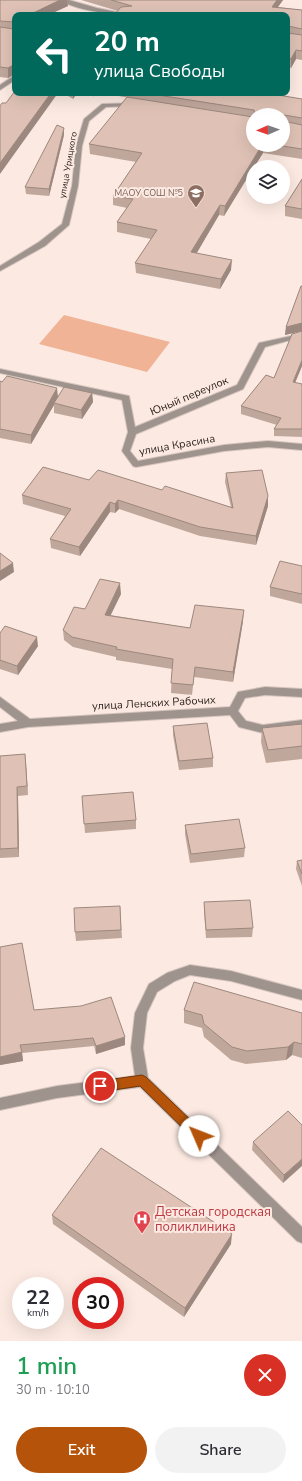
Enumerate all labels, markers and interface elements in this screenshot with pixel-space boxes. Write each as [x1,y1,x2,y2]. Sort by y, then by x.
text: 20 m [94,23,160,61]
icon: left [28,28,80,80]
text: улица Свободы [94,59,225,83]
north arrow [246,108,290,152]
map controls [246,108,290,204]
street label: улица Урицкого [56,131,80,199]
button: layers [246,160,290,204]
school or university icon: МАОУ СОШ №5 [186,183,206,208]
place label: МАОУ СОШ №5 [114,187,183,199]
street label: Юный переулок [148,373,231,419]
street label: улица Красина [138,431,216,459]
street label: улица Ленских Рабочих [92,692,216,714]
pin [83,1069,117,1103]
icon: arrive [89,1075,111,1097]
position arrow [178,1115,220,1157]
place label: Детская городская поликлиника [155,1203,271,1236]
hospital icon: Детская городская поликлиника [132,1209,152,1234]
speed limit sign: 30 [72,1277,124,1329]
text: 22 [26,1284,50,1311]
text: km/h [27,1306,49,1320]
text: 1 min [16,1350,77,1382]
button: close [244,1354,286,1396]
text: 30 m · 10:10 [16,1381,90,1399]
button: Exit [16,1427,147,1473]
button: Share [155,1427,286,1473]

